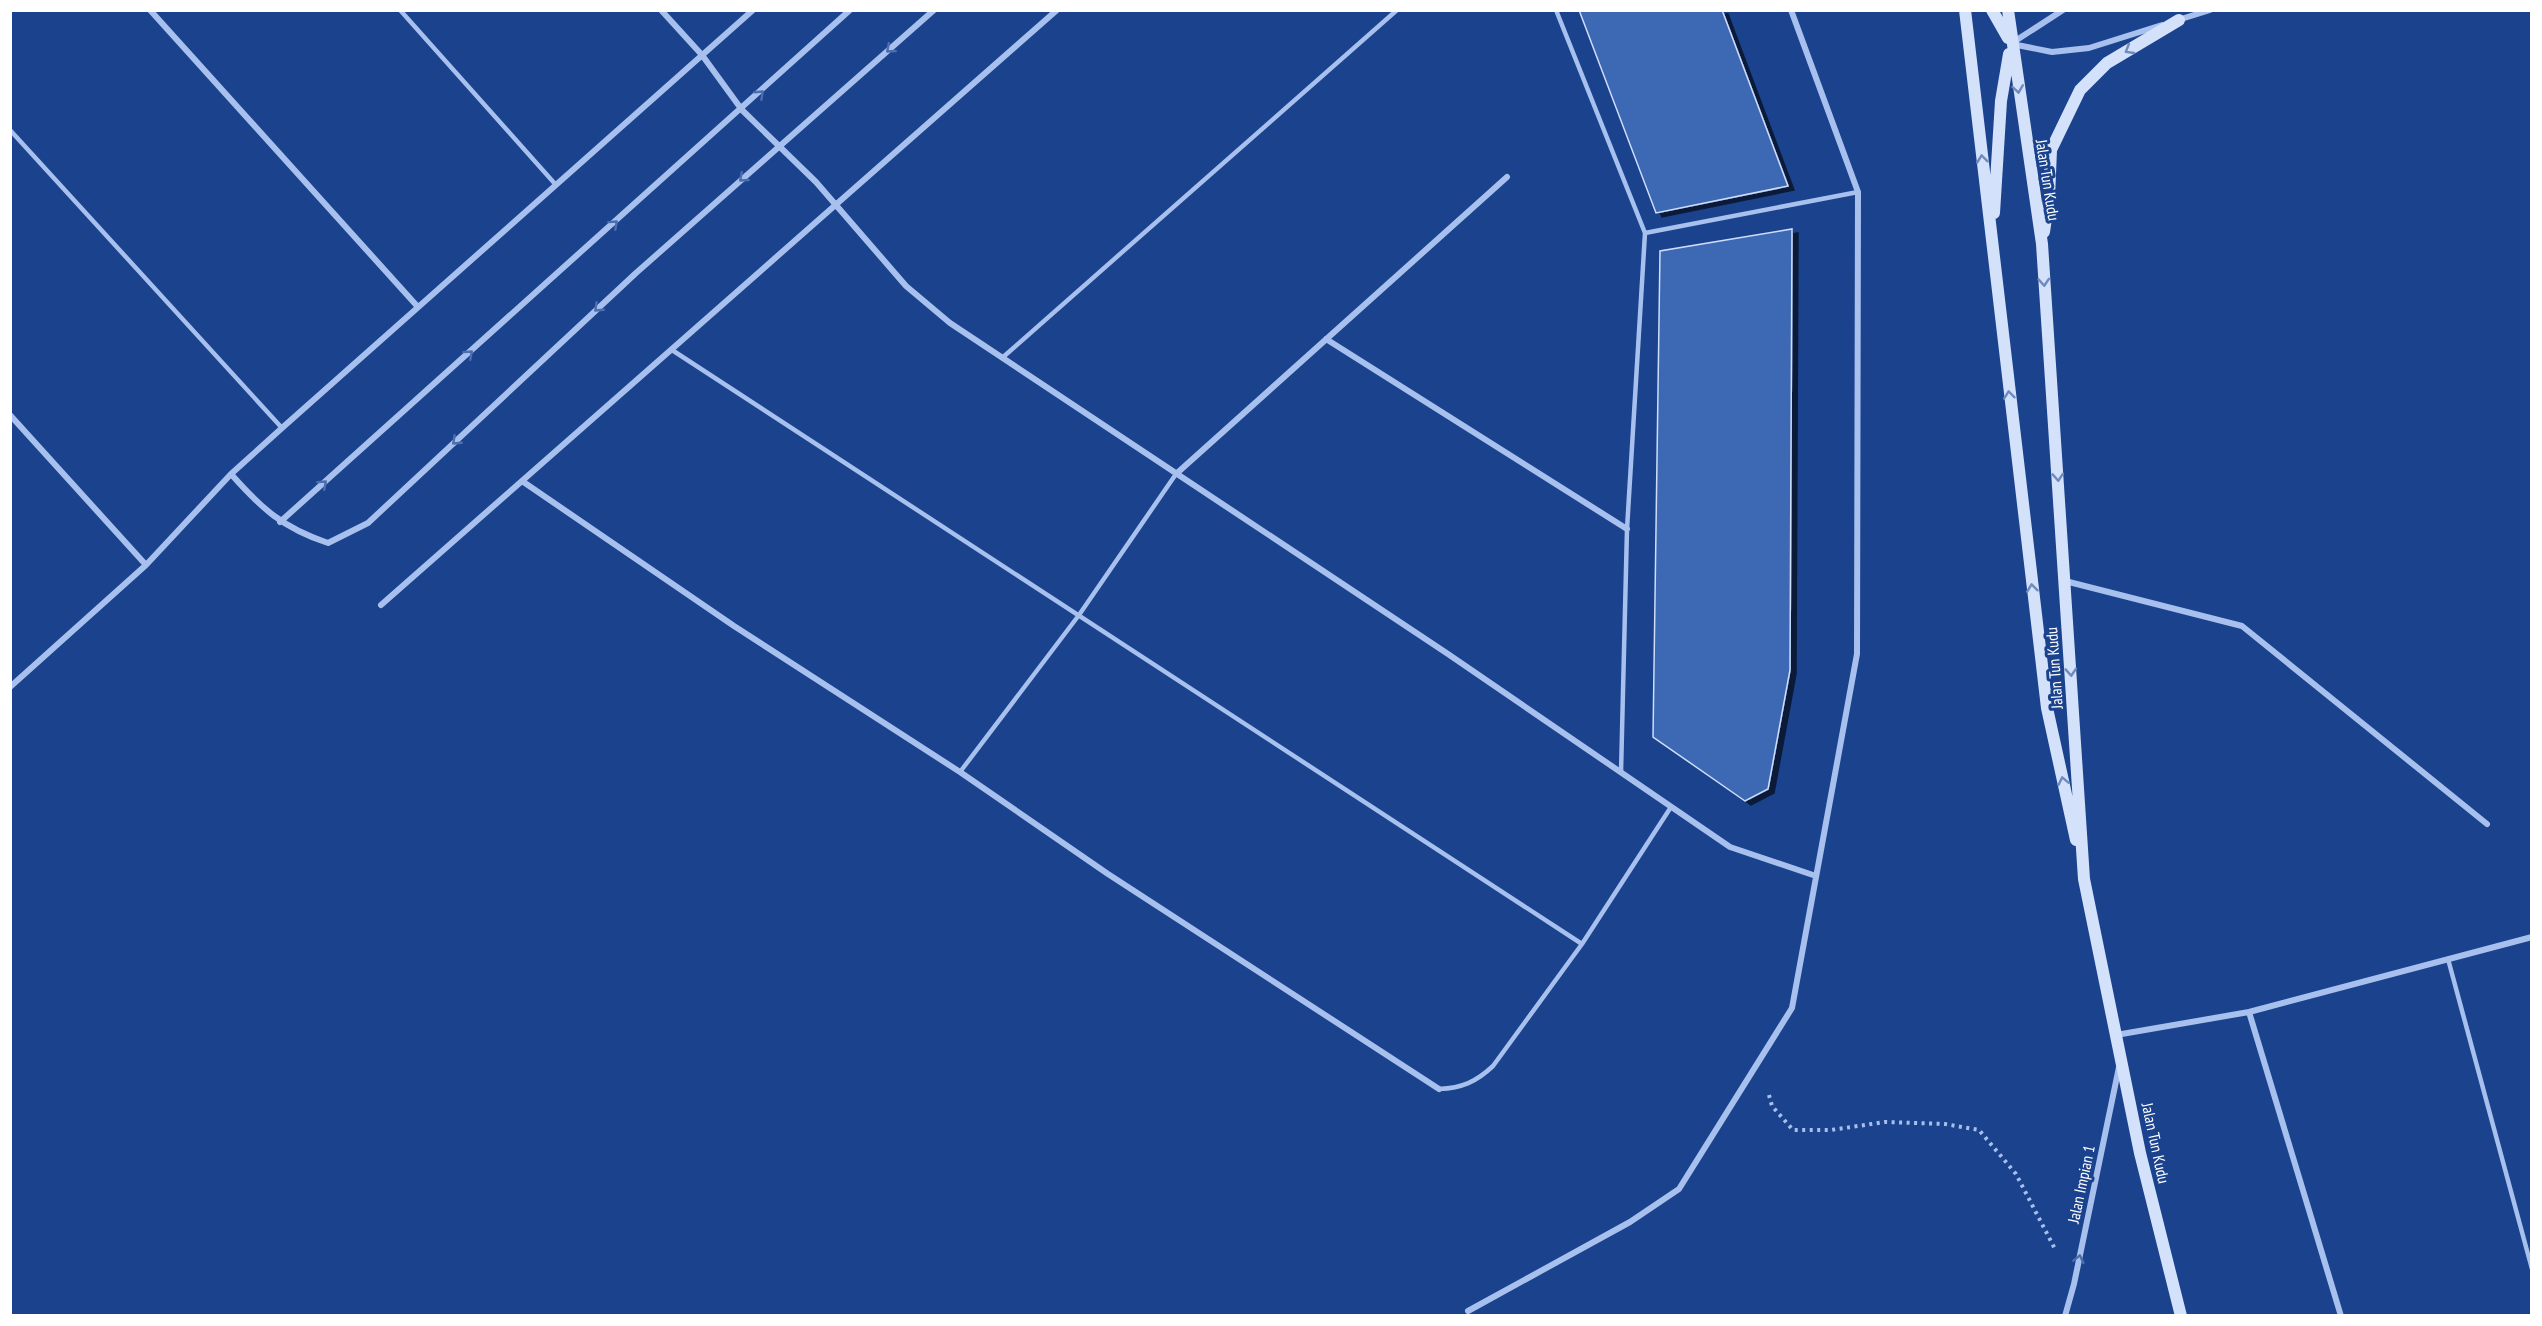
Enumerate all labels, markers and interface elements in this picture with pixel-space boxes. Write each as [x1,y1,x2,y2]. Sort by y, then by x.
one-way arrow [886,42,897,53]
one-way arrow [2125,42,2135,54]
one-way arrow [2011,85,2023,94]
one-way arrow [753,90,763,101]
street label: Jalan Tun Kudu [2032,137,2064,222]
one-way arrow [1976,155,1989,164]
one-way arrow [740,171,750,182]
one-way arrow [608,220,618,231]
one-way arrow [2037,278,2050,287]
one-way arrow [595,301,605,312]
one-way arrow [462,350,473,361]
one-way arrow [2003,390,2015,399]
one-way arrow [452,434,463,445]
one-way arrow [2051,473,2064,482]
one-way arrow [317,480,328,491]
one-way arrow [2026,584,2039,593]
street label: Jalan Tun Kudu [2041,626,2067,711]
one-way arrow [2064,667,2077,676]
one-way arrow [2057,776,2070,786]
street label: Jalan Tun Kudu [2137,1100,2174,1185]
street label: Jalan Impian 1 [2063,1143,2099,1226]
one-way arrow [2072,1254,2085,1264]

